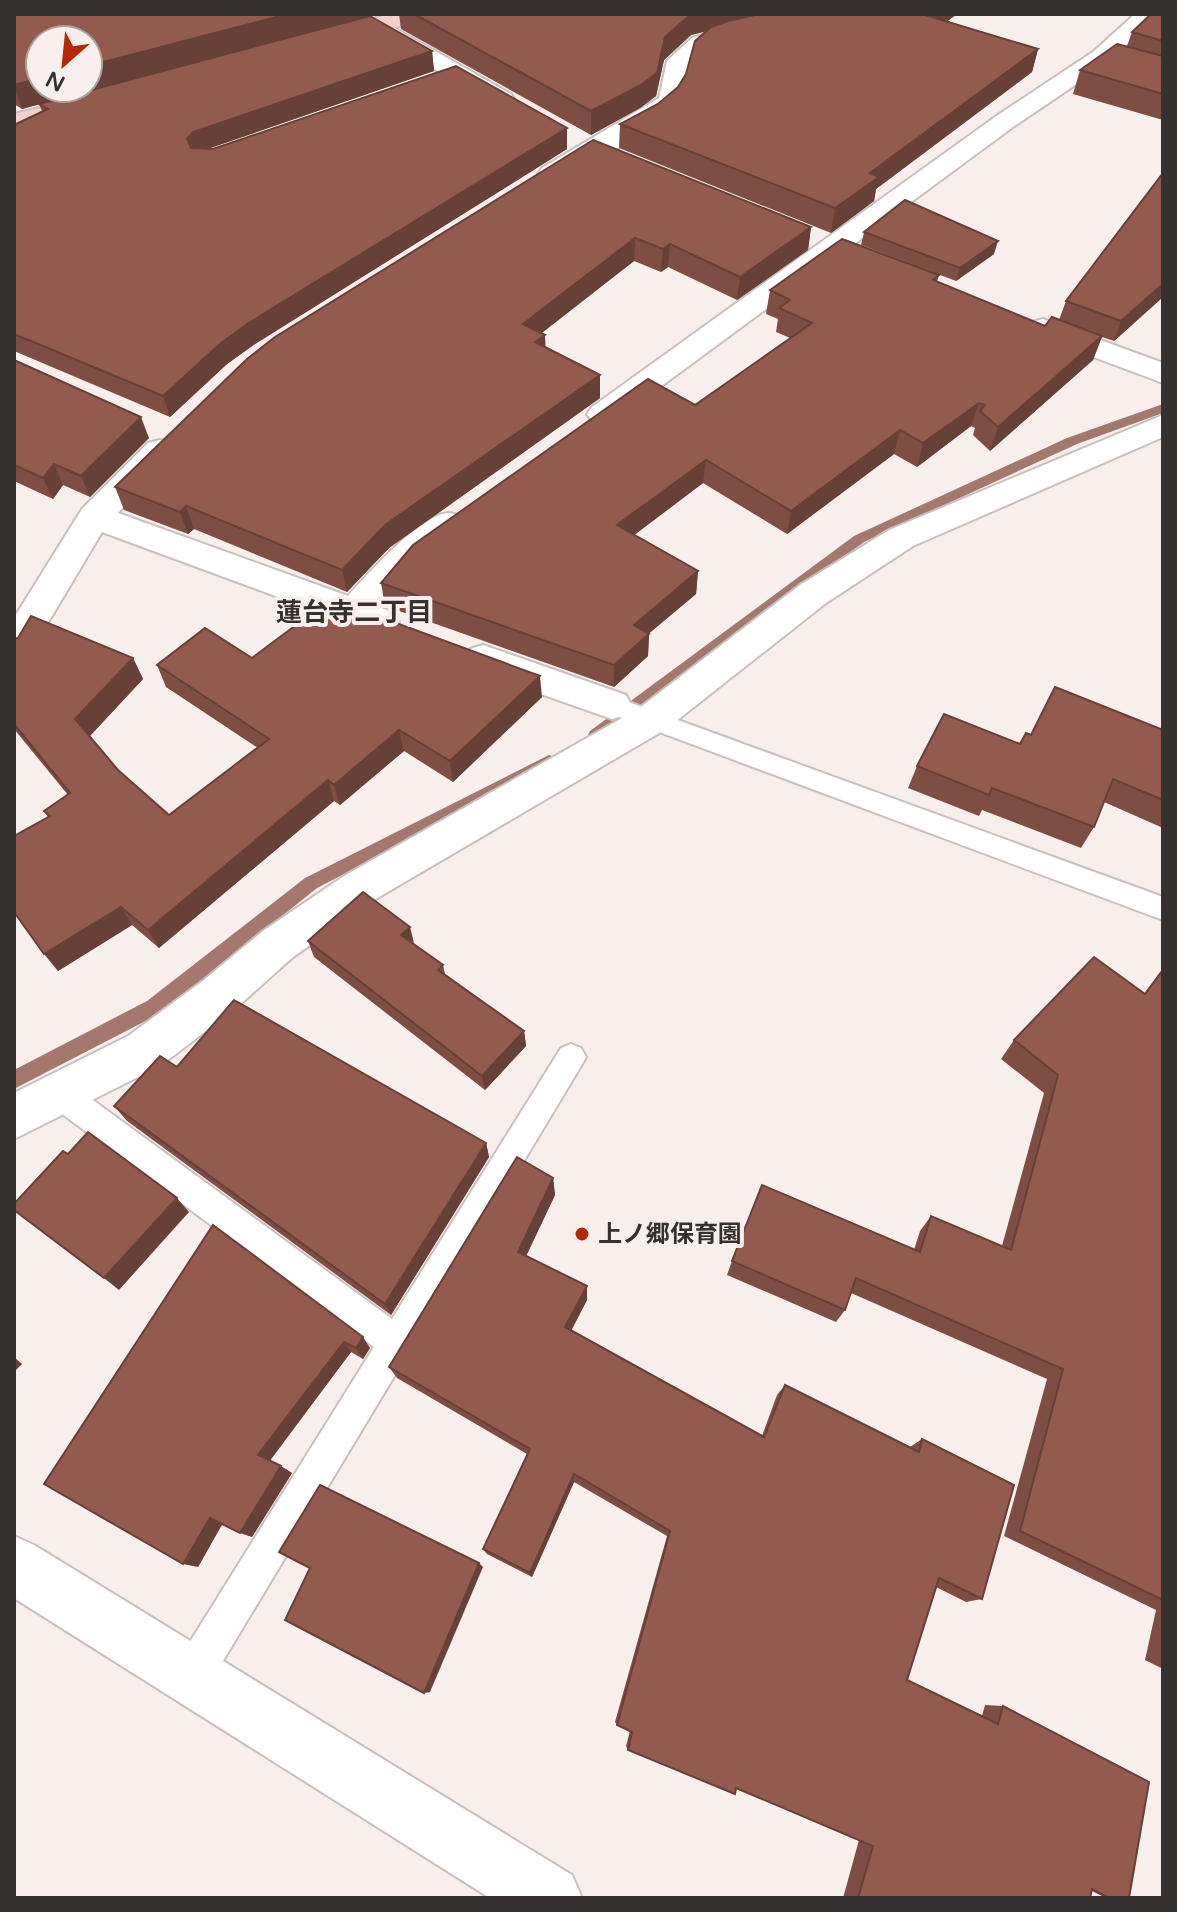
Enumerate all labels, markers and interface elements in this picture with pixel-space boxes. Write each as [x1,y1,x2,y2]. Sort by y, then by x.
north arrow [24,24,104,104]
text: N [42,65,69,97]
district label: 蓮台寺二丁目 [276,597,432,628]
place label: 上ノ郷保育園 [598,1220,742,1249]
marker: 上ノ郷保育園 [573,1225,591,1243]

